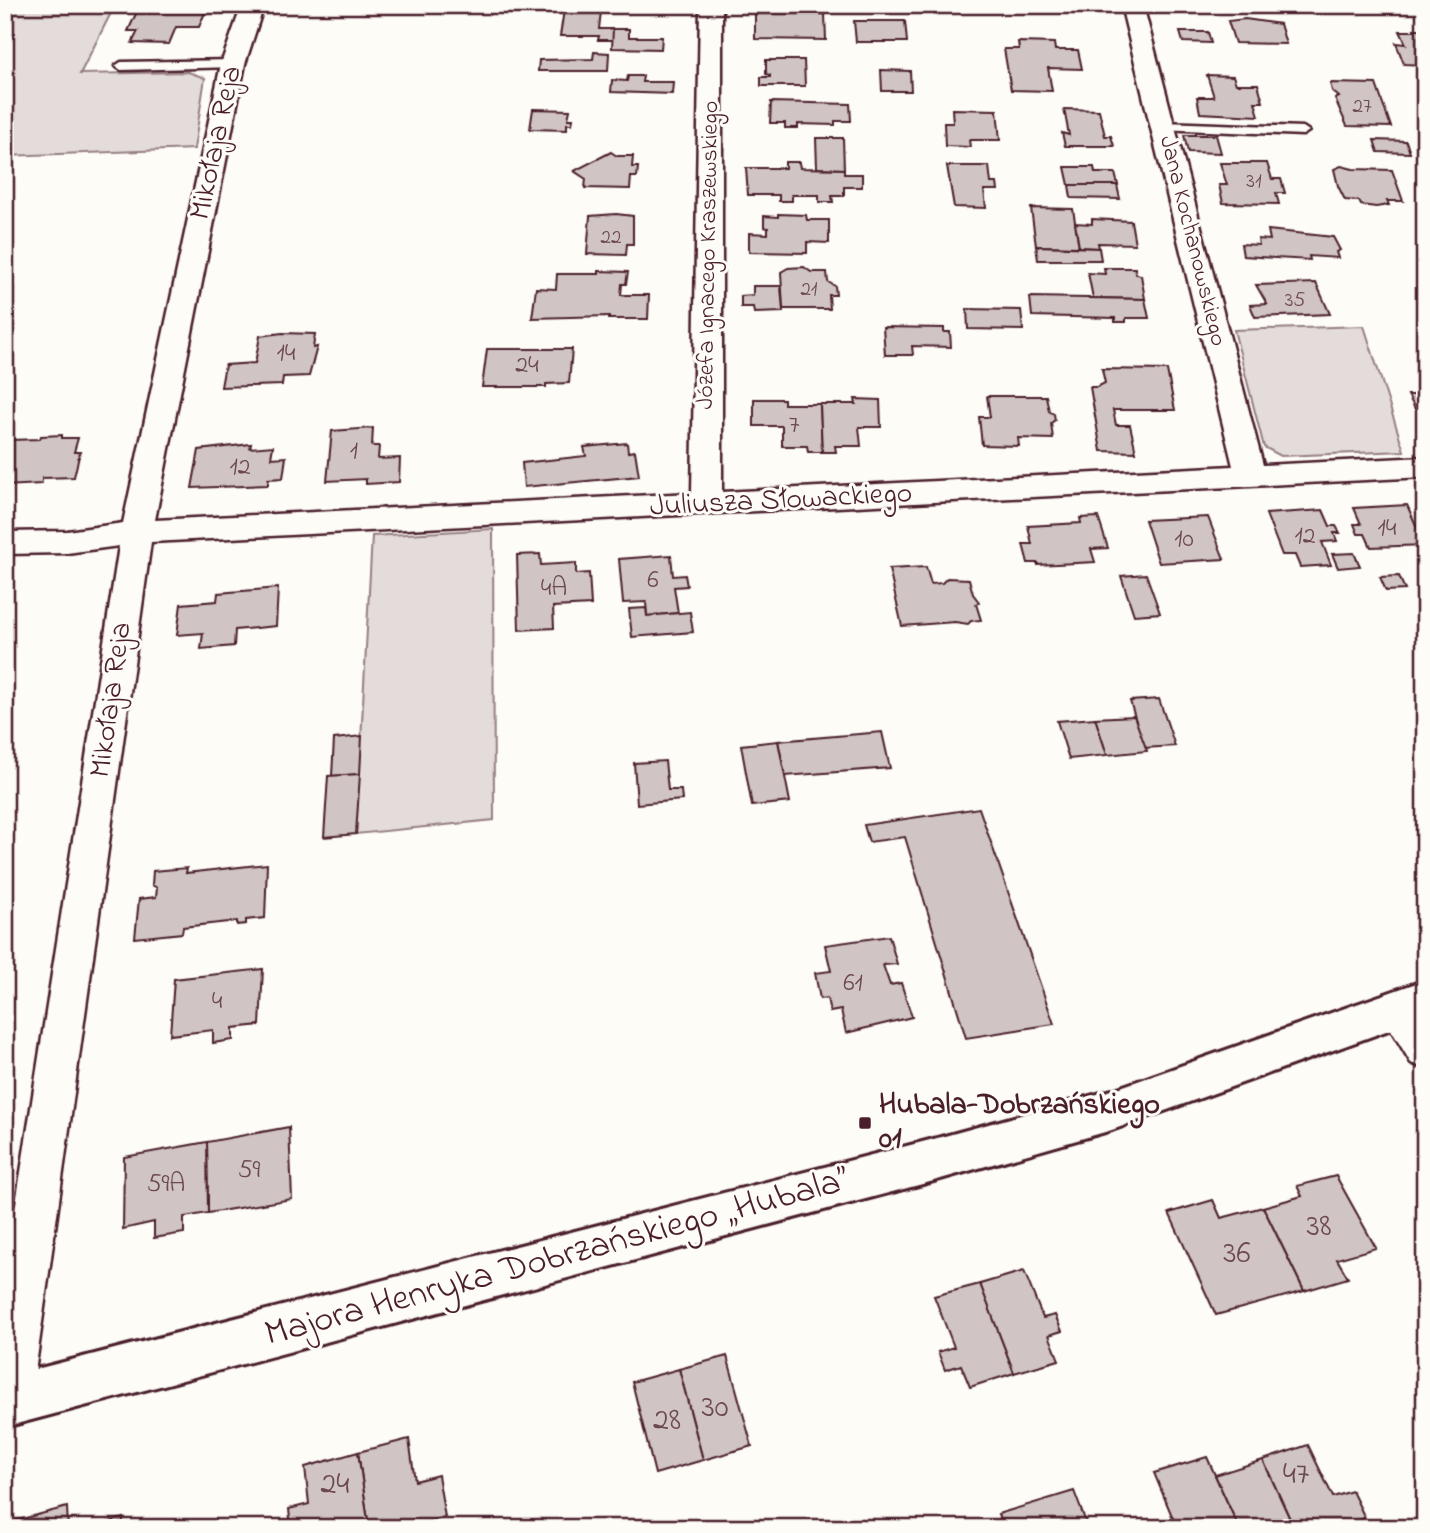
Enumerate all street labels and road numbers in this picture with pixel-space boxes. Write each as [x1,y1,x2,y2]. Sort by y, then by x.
street label: Mikołaja Reja [179,62,255,224]
street label: Józefa Ignacego Kraszewskiego [689,100,729,410]
street label: Jana Kochanowskiego [1149,132,1235,350]
street label: Juliusza Słowackiego [649,472,913,530]
street label: Mikołaja Reja [79,620,145,780]
street label: Majora Henryka Dobrzańskiego „Hubala” [259,1154,855,1362]

